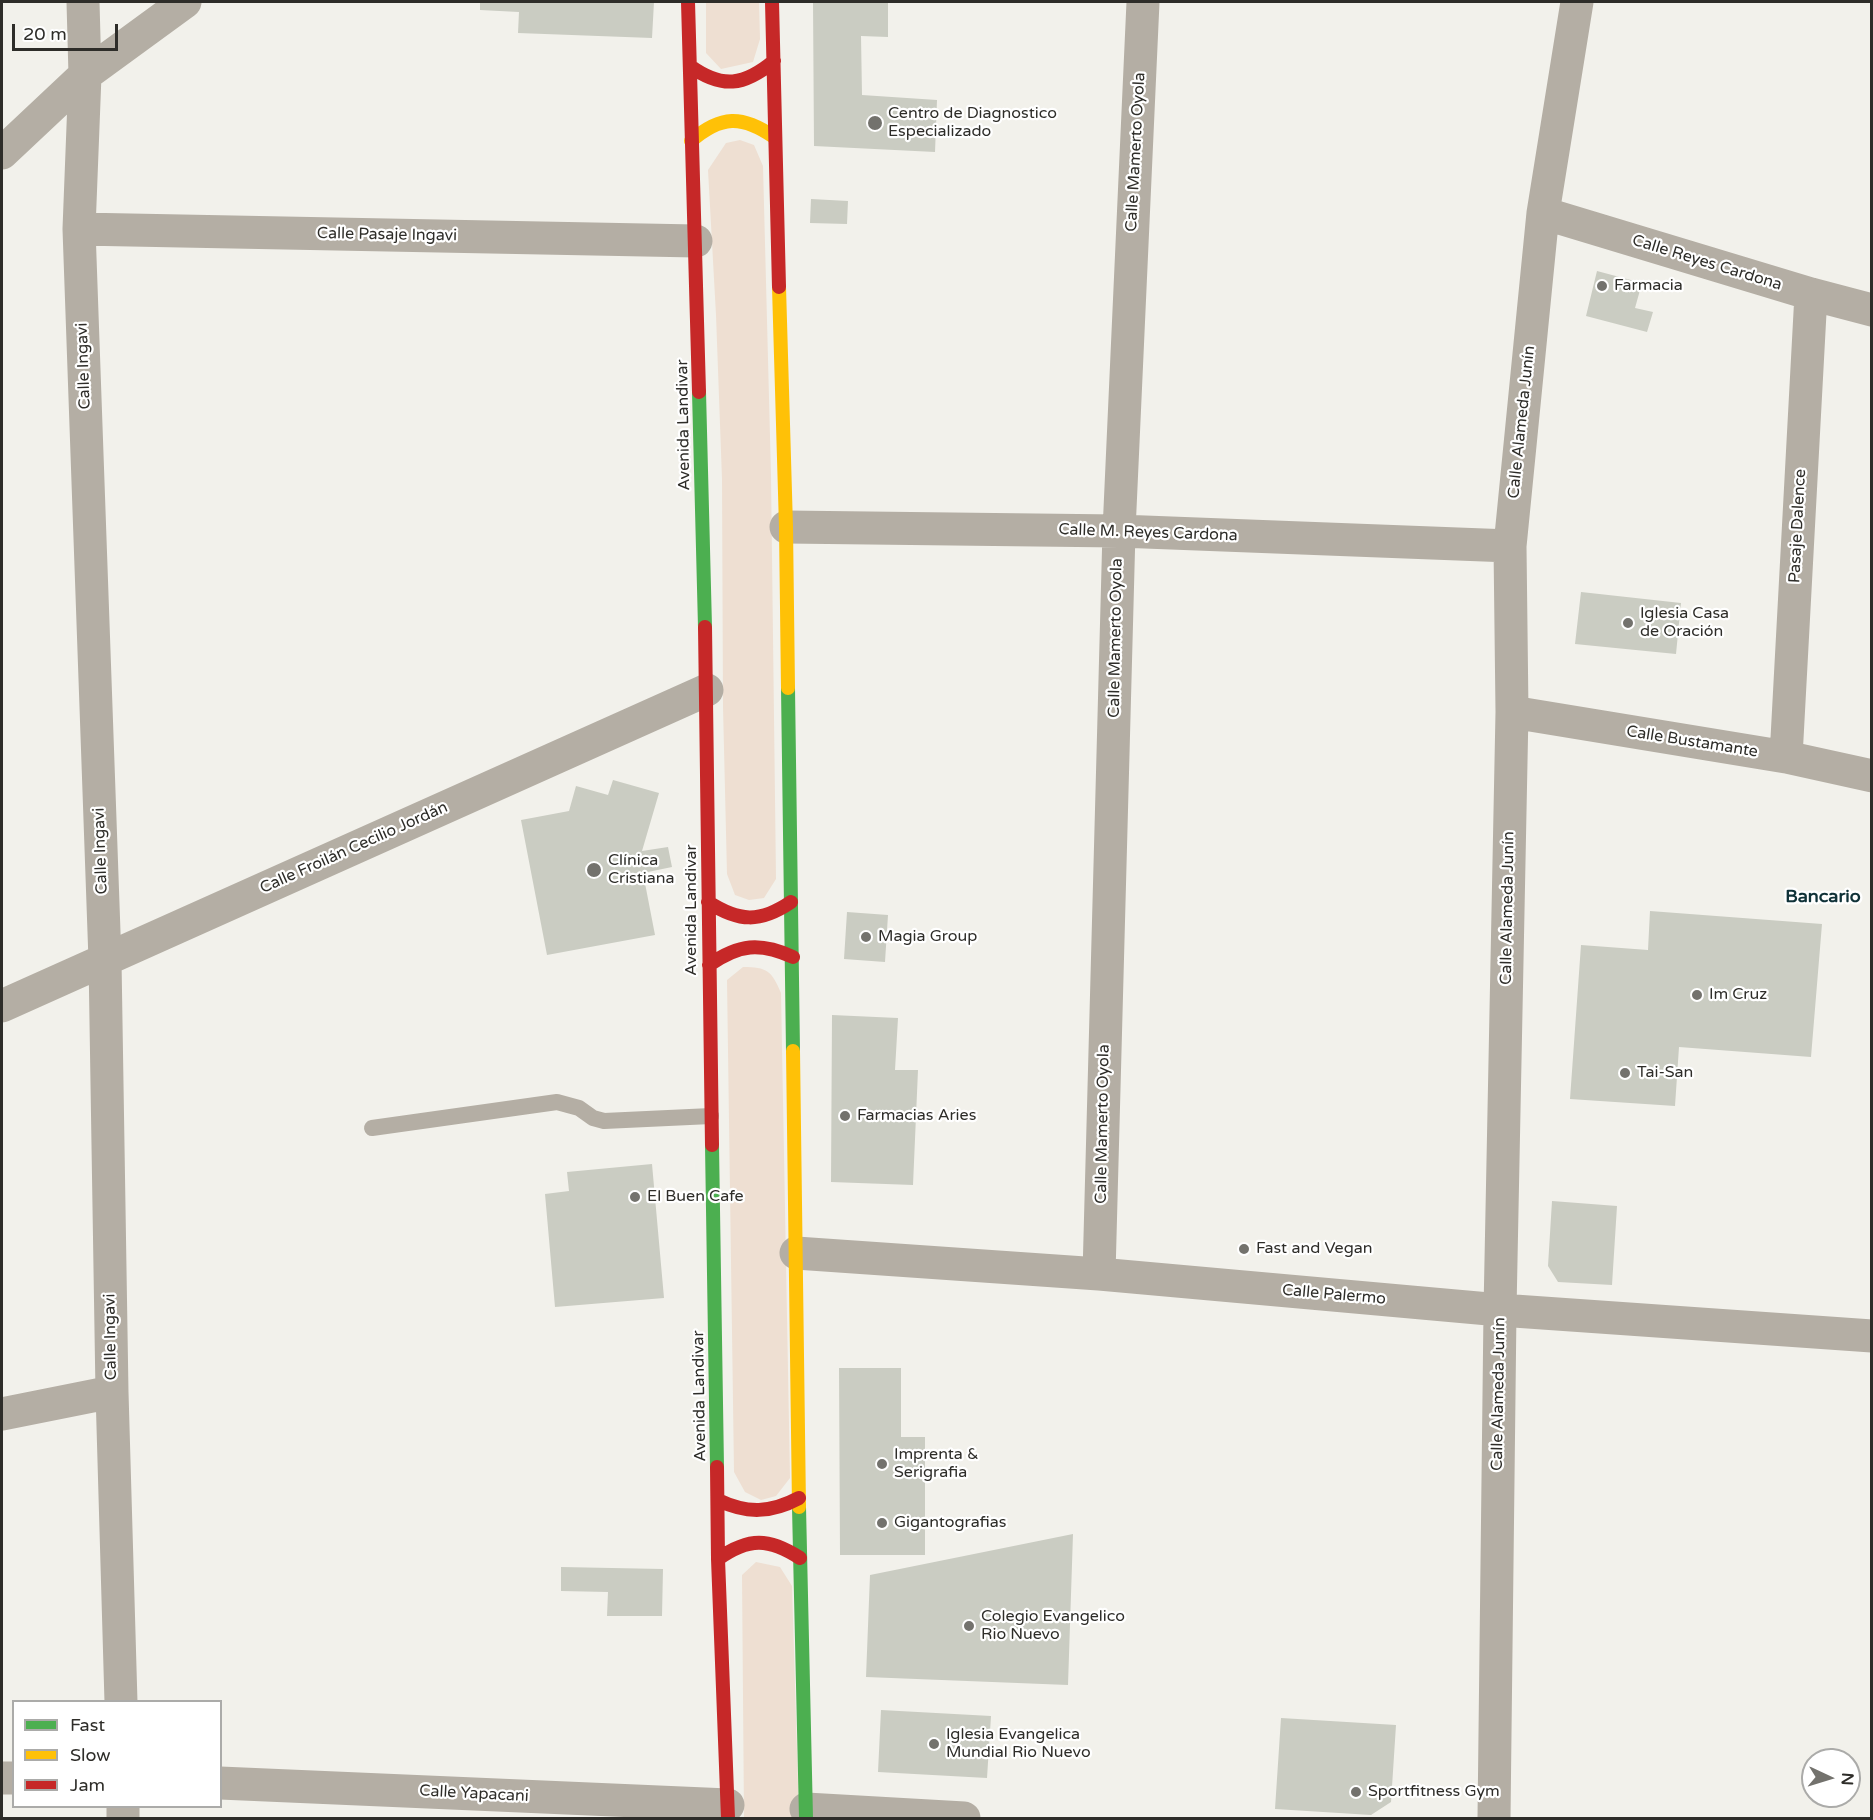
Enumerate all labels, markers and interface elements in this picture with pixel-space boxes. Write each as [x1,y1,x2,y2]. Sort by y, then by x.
scale bar [15,12,122,50]
text: 20 m [23,23,67,45]
street label: Calle Mamerto Oyola [1122,72,1150,232]
place label: Centro de Diagnostico Especializado [888,104,1057,142]
marker: Centro de Diagnostico Especializado [866,114,884,132]
street label: Calle Pasaje Ingavi [317,224,457,246]
street label: Calle Reyes Cardona [1630,231,1784,295]
place label: Farmacia [1614,276,1683,296]
marker: Farmacia [1595,279,1609,293]
street label: Calle Ingavi [73,322,95,410]
street label: Calle Alameda Junín [1504,345,1540,499]
street label: Avenida Landivar [673,359,695,491]
street label: Pasaje Dalence [1785,468,1811,584]
street label: Calle M. Reyes Cardona [1058,520,1238,546]
street label: Calle Mamerto Oyola [1105,558,1127,718]
place label: Iglesia Casa de Oración [1640,604,1729,642]
marker: Iglesia Casa de Oración [1621,616,1635,630]
street label: Calle Bustamante [1625,722,1759,762]
street label: Calle Froilán Cecilio Jordán [257,798,451,898]
street label: Calle Ingavi [90,807,112,895]
street label: Calle Alameda Junín [1497,831,1519,985]
street label: Avenida Landivar [682,844,702,976]
place label: Clínica Cristiana [608,851,675,889]
marker: Clínica Cristiana [585,861,603,879]
district label: Bancario [1785,886,1861,908]
place label: Magia Group [878,927,977,947]
marker: Magia Group [859,930,873,944]
place label: Im Cruz [1709,985,1767,1005]
marker: Im Cruz [1690,988,1704,1002]
street label: Calle Mamerto Oyola [1092,1044,1114,1204]
place label: Tai-San [1637,1063,1693,1083]
marker: Tai-San [1618,1066,1632,1080]
place label: Farmacias Aries [857,1106,976,1126]
marker: Farmacias Aries [838,1109,852,1123]
place label: El Buen Cafe [647,1187,744,1207]
marker: El Buen Cafe [628,1190,642,1204]
place label: Fast and Vegan [1256,1239,1372,1259]
marker: Fast and Vegan [1237,1242,1251,1256]
street label: Calle Palermo [1281,1281,1387,1309]
street label: Calle Ingavi [101,1293,121,1381]
street label: Calle Alameda Junín [1488,1317,1510,1471]
street label: Avenida Landivar [689,1330,711,1462]
place label: Imprenta & Serigrafia [894,1445,979,1483]
marker: Imprenta & Serigrafia [875,1457,889,1471]
place label: Gigantografias [894,1513,1006,1533]
marker: Gigantografias [875,1516,889,1530]
place label: Colegio Evangelico Rio Nuevo [981,1607,1125,1645]
marker: Colegio Evangelico Rio Nuevo [962,1619,976,1633]
legend [12,1700,222,1808]
text: Fast [70,1714,105,1736]
place label: Iglesia Evangelica Mundial Rio Nuevo [946,1725,1091,1763]
marker: Iglesia Evangelica Mundial Rio Nuevo [927,1737,941,1751]
text: Slow [70,1744,111,1766]
north arrow [1801,1748,1861,1808]
text: N [1837,1772,1857,1786]
text: Jam [70,1774,105,1796]
street label: Calle Yapacani [419,1782,529,1806]
place label: Sportfitness Gym [1368,1782,1500,1802]
marker: Sportfitness Gym [1349,1785,1363,1799]

